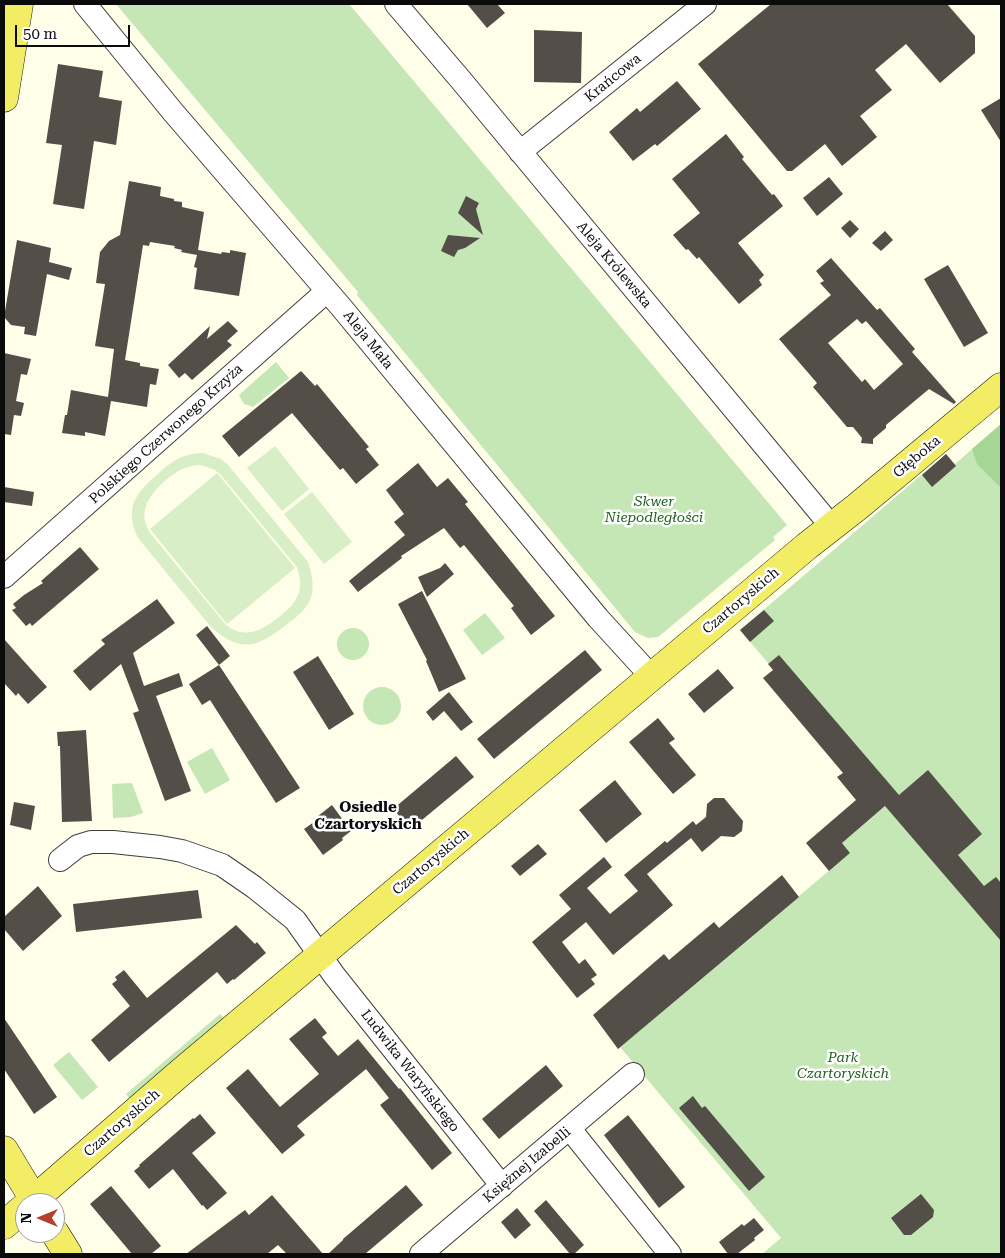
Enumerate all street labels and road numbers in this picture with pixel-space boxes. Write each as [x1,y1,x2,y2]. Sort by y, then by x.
street label: Krańcowa [581,50,645,106]
street label: Aleja Królewska [573,218,655,312]
street label: Aleja Mała [339,307,397,373]
street label: Polskiego Czerwonego Krzyża [86,361,246,507]
street label: Głęboka [890,432,944,482]
street label: Czartoryskich [699,564,783,638]
street label: Czartoryskich [389,825,473,899]
street label: Ludwika Waryńskiego [357,1007,463,1135]
street label: Czartoryskich [81,1086,163,1160]
street label: Księżnej Izabelli [480,1123,574,1207]

